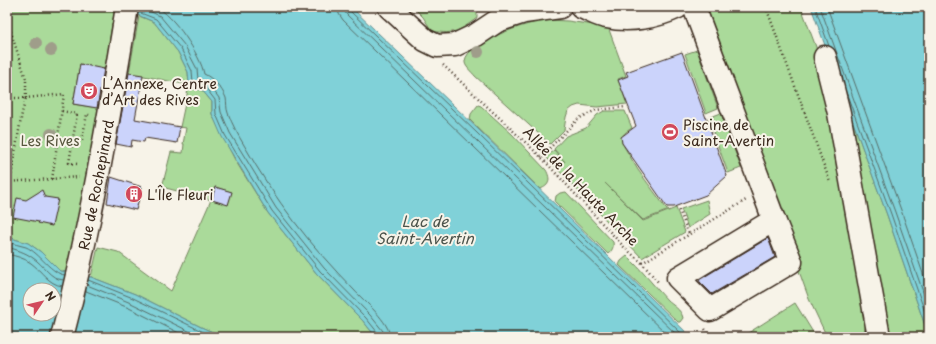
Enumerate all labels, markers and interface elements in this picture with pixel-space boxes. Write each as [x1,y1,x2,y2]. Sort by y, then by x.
place label: LʼAnnexe, Centre dʼArt des Rives [102,73,217,110]
theatre icon: LʼAnnexe, Centre dʼArt des Rives [79,81,99,101]
place label: Piscine de Saint-Avertin [683,114,774,151]
street label: Rue de Rochepinard [72,117,118,252]
street label: Allée de la Haute Arche [518,122,644,250]
sports icon: Piscine de Saint-Avertin [660,122,680,142]
park label: Les Rives [20,130,80,151]
building icon: L'Île Fleuri [124,184,144,204]
place label: L'Île Fleuri [147,184,213,205]
water label: Lac de Saint-Avertin [376,209,475,249]
north arrow [22,282,62,322]
text: N [41,288,60,305]

